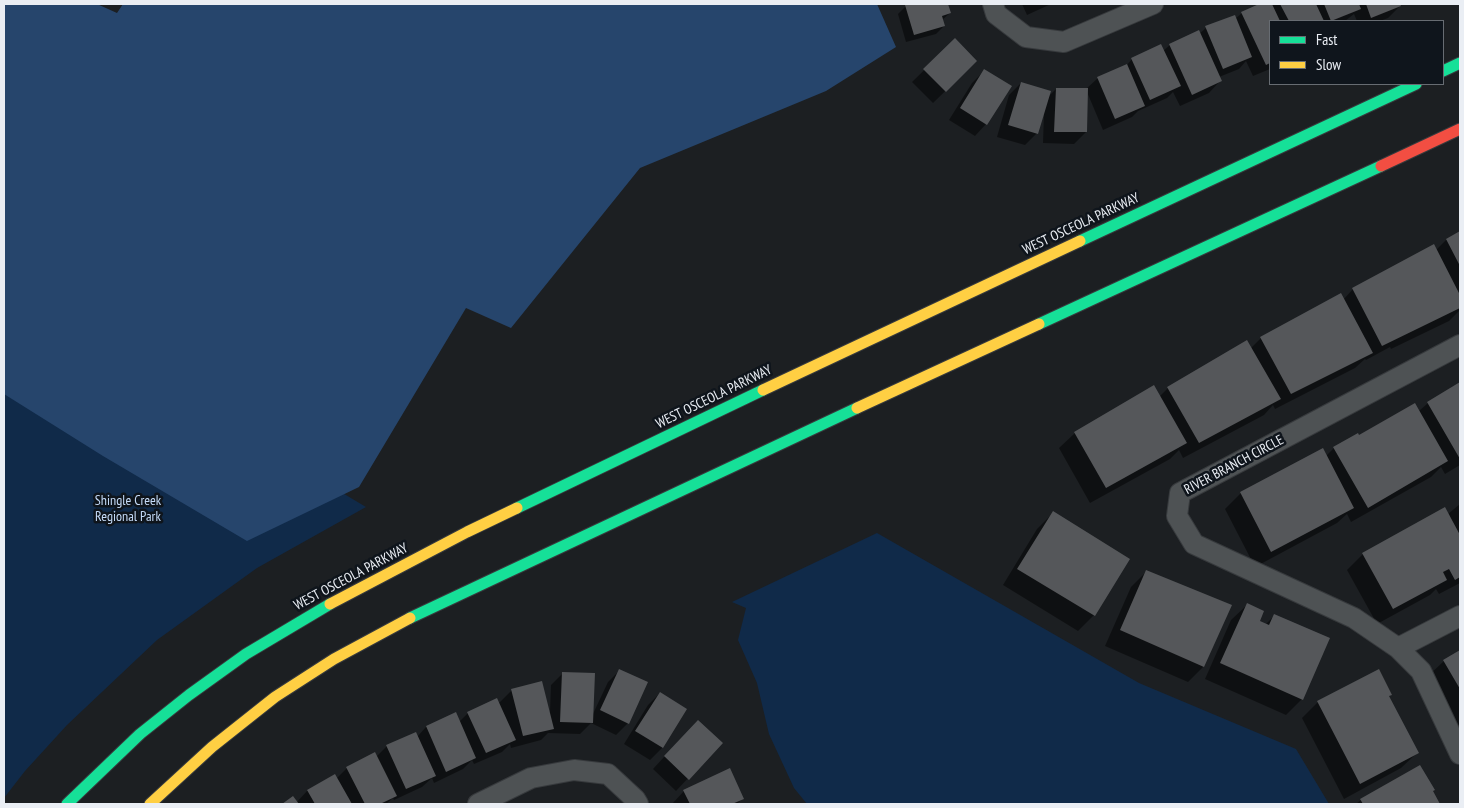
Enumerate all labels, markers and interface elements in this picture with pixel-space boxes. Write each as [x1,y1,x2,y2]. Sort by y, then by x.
legend [1269,20,1444,85]
text: Fast [1316,30,1337,49]
text: Slow [1316,55,1341,74]
street label: WEST OSCEOLA PARKWAY [1020,190,1142,258]
street label: WEST OSCEOLA PARKWAY [653,362,775,432]
street label: RIVER BRANCH CIRCLE [1181,432,1287,498]
park label: Shingle Creek Regional Park [95,493,161,526]
street label: WEST OSCEOLA PARKWAY [291,540,411,614]

